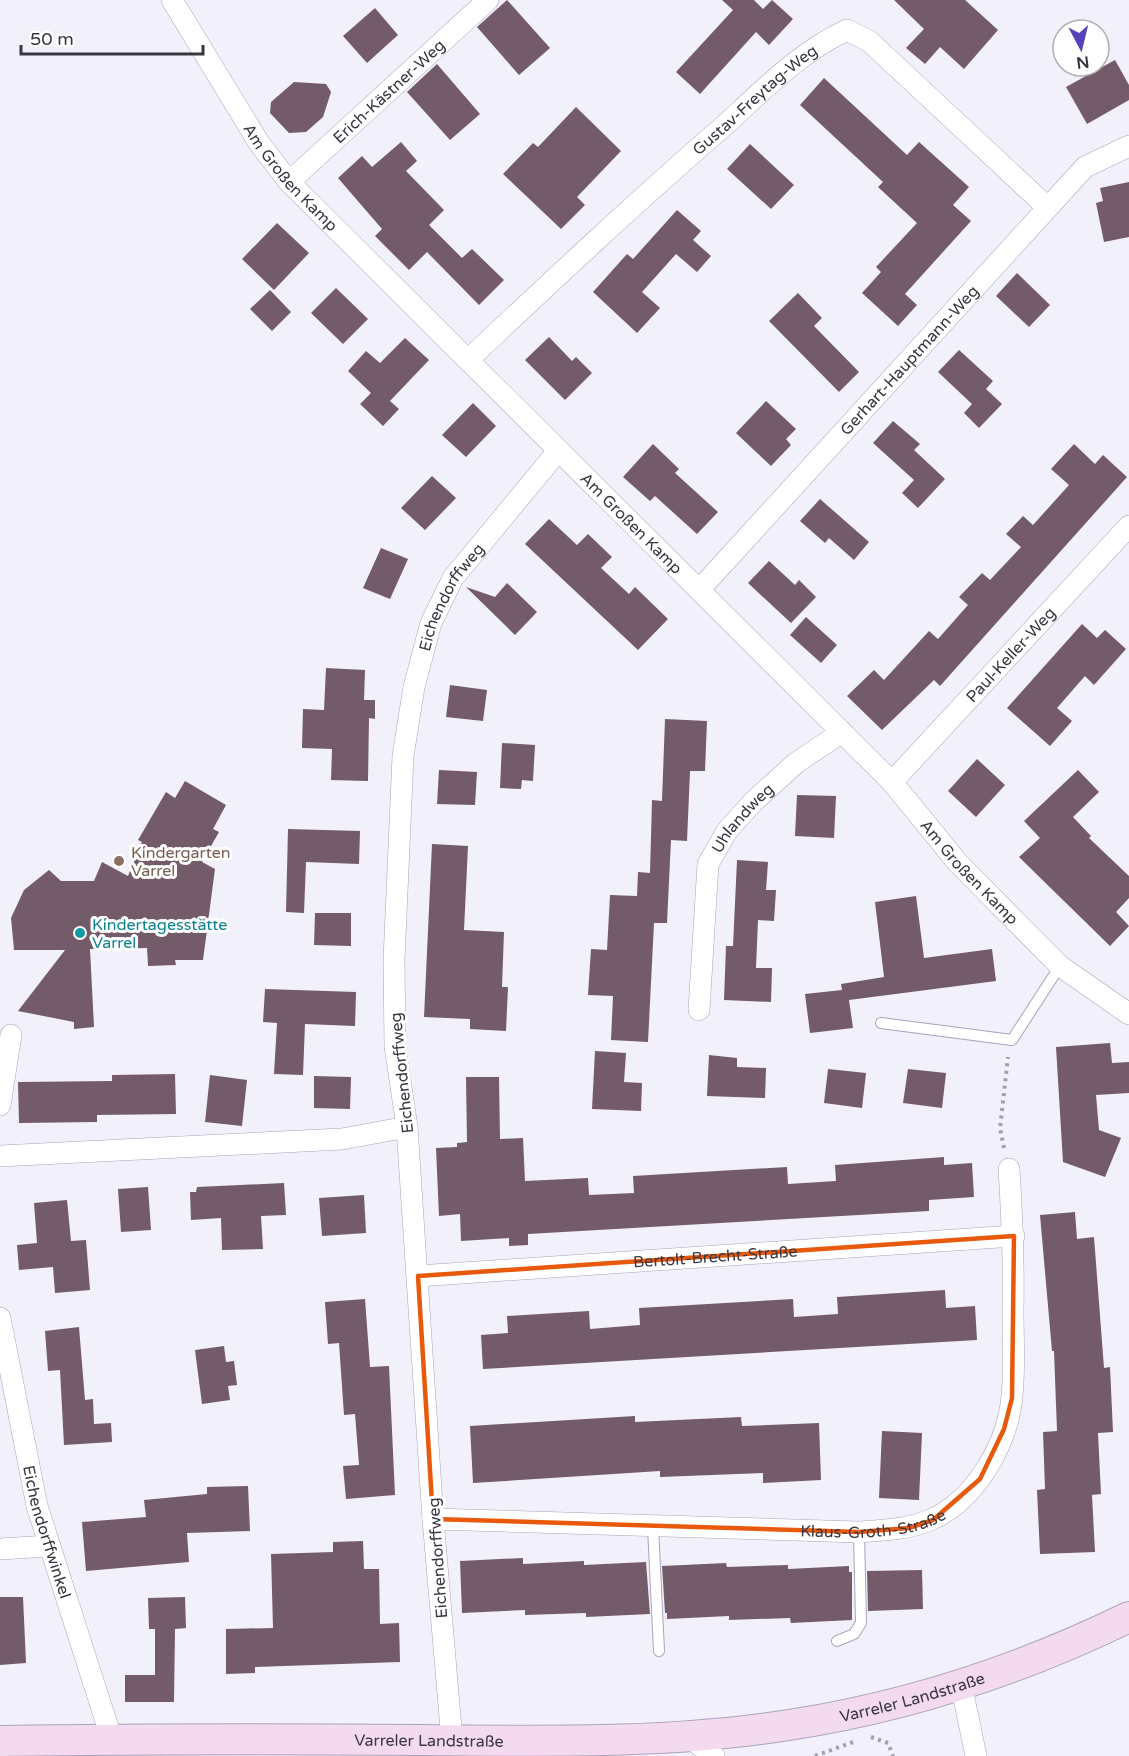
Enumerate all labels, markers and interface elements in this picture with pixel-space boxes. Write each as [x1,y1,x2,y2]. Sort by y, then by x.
scale bar [21,18,202,56]
north arrow [1051,18,1111,78]
text: 50 m [30,28,74,50]
street label: Erich-Kästner-Weg [329,35,449,148]
street label: Gustav-Freytag-Weg [689,41,821,160]
text: N [1075,51,1090,73]
street label: Am Großen Kamp [239,120,342,236]
street label: Gerhart-Hauptmann-Weg [836,281,983,440]
street label: Am Großen Kamp [576,469,686,579]
street label: Eichendorffweg [415,539,489,653]
street label: Paul-Keller-Weg [962,603,1060,707]
street label: Uhlandweg [707,779,778,857]
street label: Am Großen Kamp [916,816,1022,929]
place label: Kindergarten Varrel [131,843,231,881]
marker: Kindergarten Varrel [112,854,126,868]
place label: Kindertagesstätte Varrel [92,915,227,953]
marker: Kindertagesstätte Varrel [73,926,87,940]
street label: Eichendorffweg [386,1012,418,1134]
street label: Bertolt-Brecht-Straße [633,1242,798,1273]
street label: Eichendorffwinkel [18,1464,75,1601]
street label: Eichendorffweg [424,1497,452,1619]
street label: Klaus-Groth-Straße [800,1505,950,1543]
street label: Varreler Landstraße [838,1668,987,1727]
street label: Varreler Landstraße [354,1731,504,1752]

